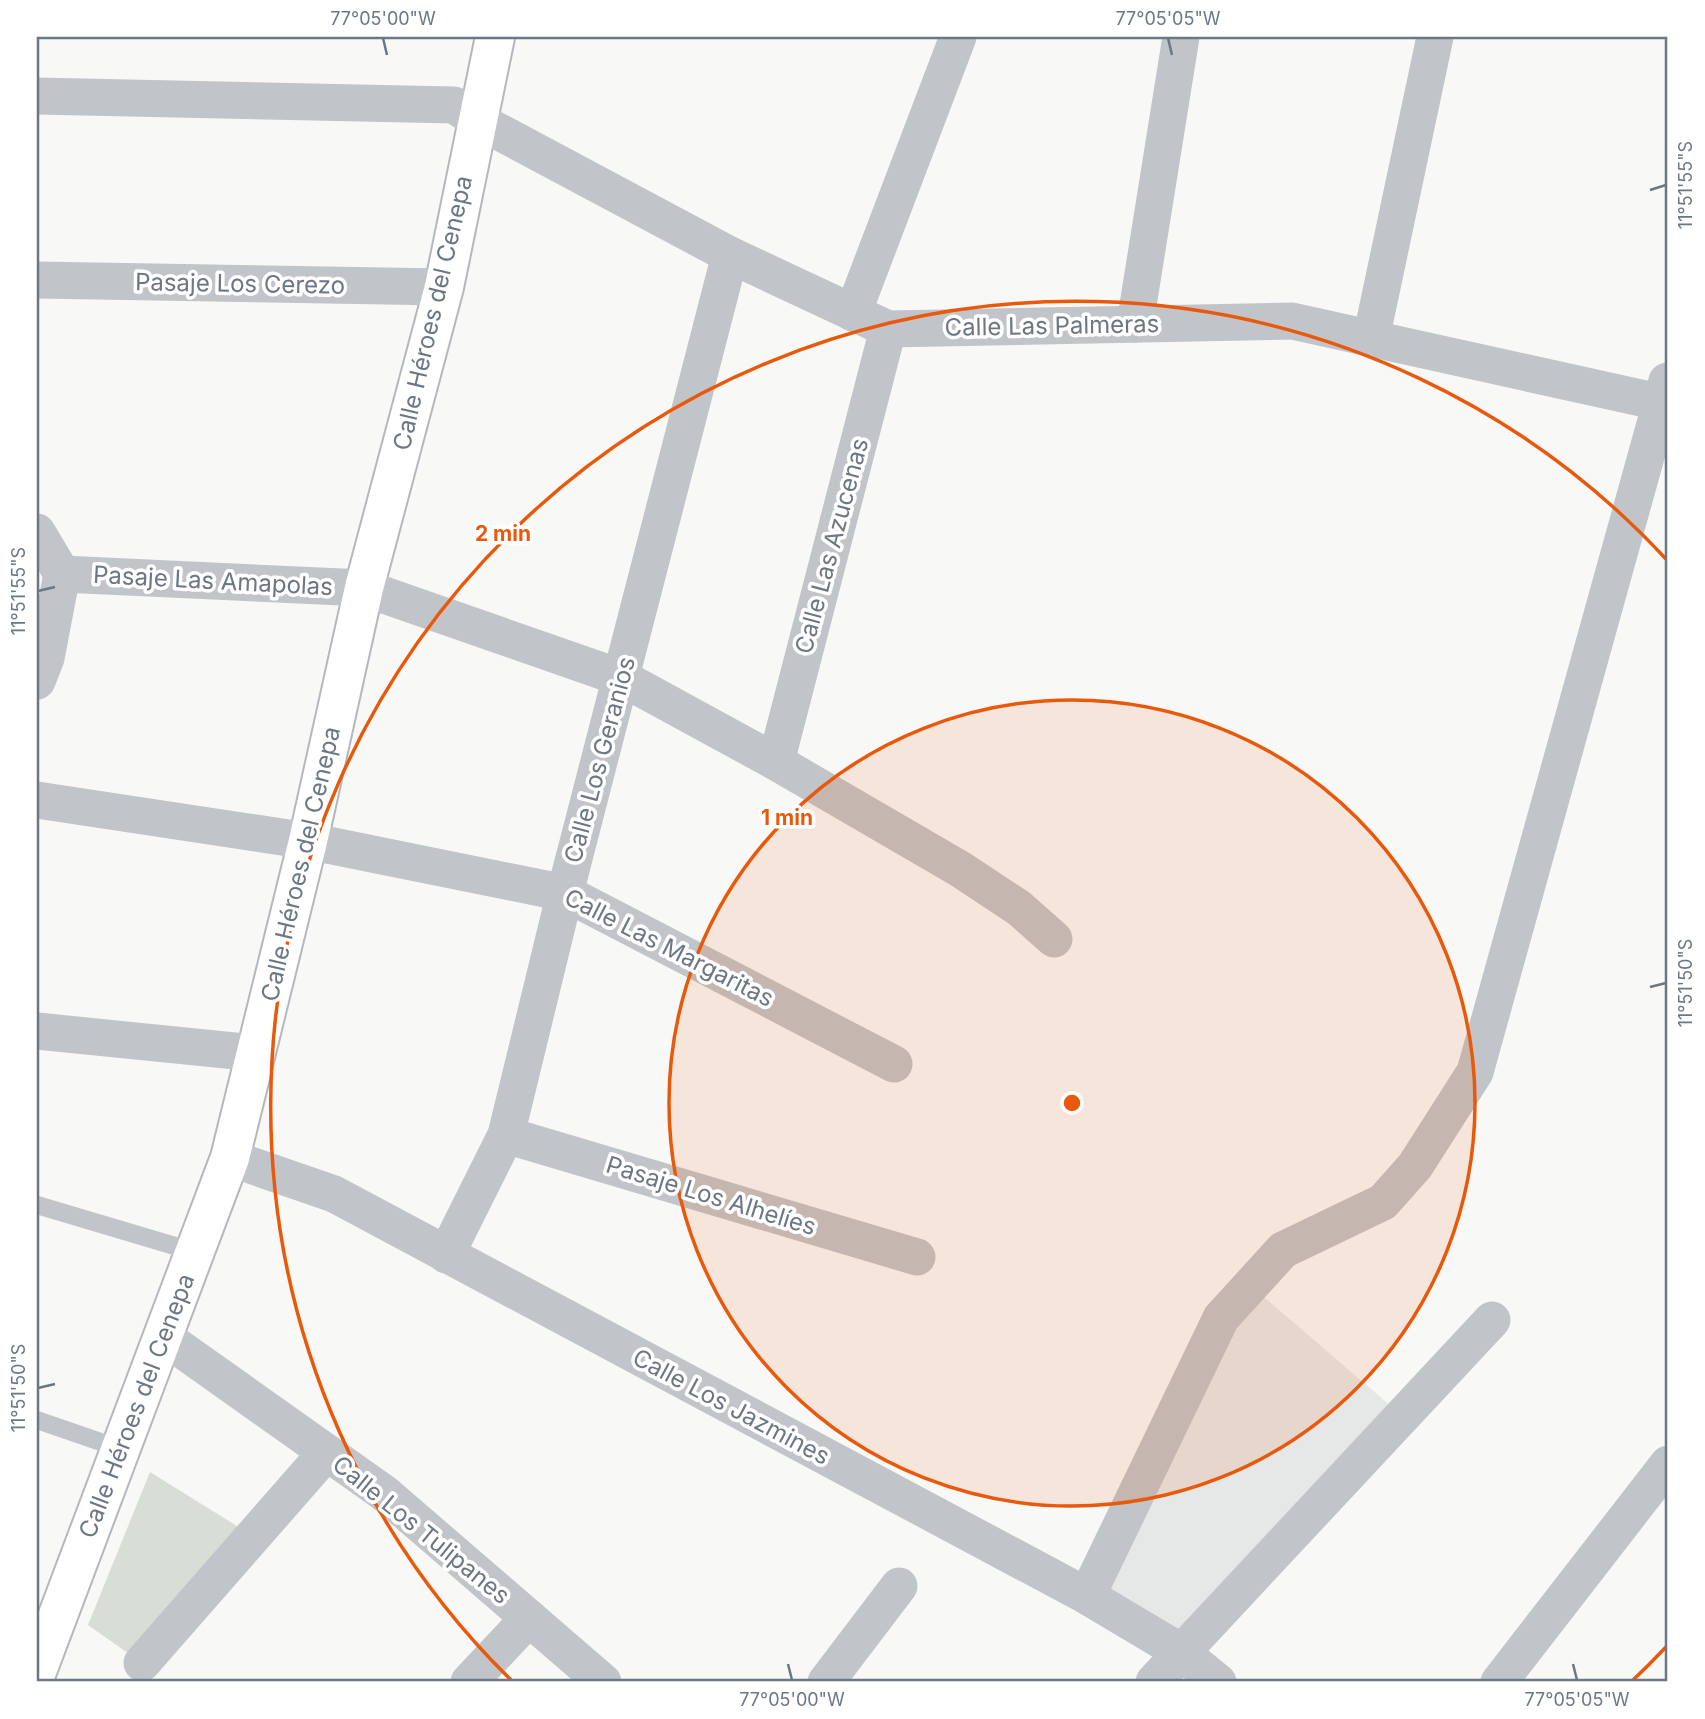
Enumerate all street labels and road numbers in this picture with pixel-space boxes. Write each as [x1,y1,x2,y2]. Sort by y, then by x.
street label: Calle Héroes del Cenepa [387,173,478,453]
street label: Pasaje Los Cerezo [135,267,345,300]
street label: Calle Las Palmeras [944,309,1160,342]
street label: Calle Las Azucenas [789,435,874,657]
street label: Pasaje Las Amapolas [92,560,334,601]
street label: Calle Los Geranios [558,654,641,866]
street label: Calle Héroes del Cenepa [255,724,346,1004]
street label: Calle Las Margaritas [560,882,779,1013]
street label: Pasaje Los Alhelíes [603,1150,819,1241]
street label: Calle Héroes del Cenepa [73,1269,200,1542]
street label: Calle Los Jazmines [628,1342,835,1471]
street label: Calle Los Tulipanes [327,1449,516,1610]

